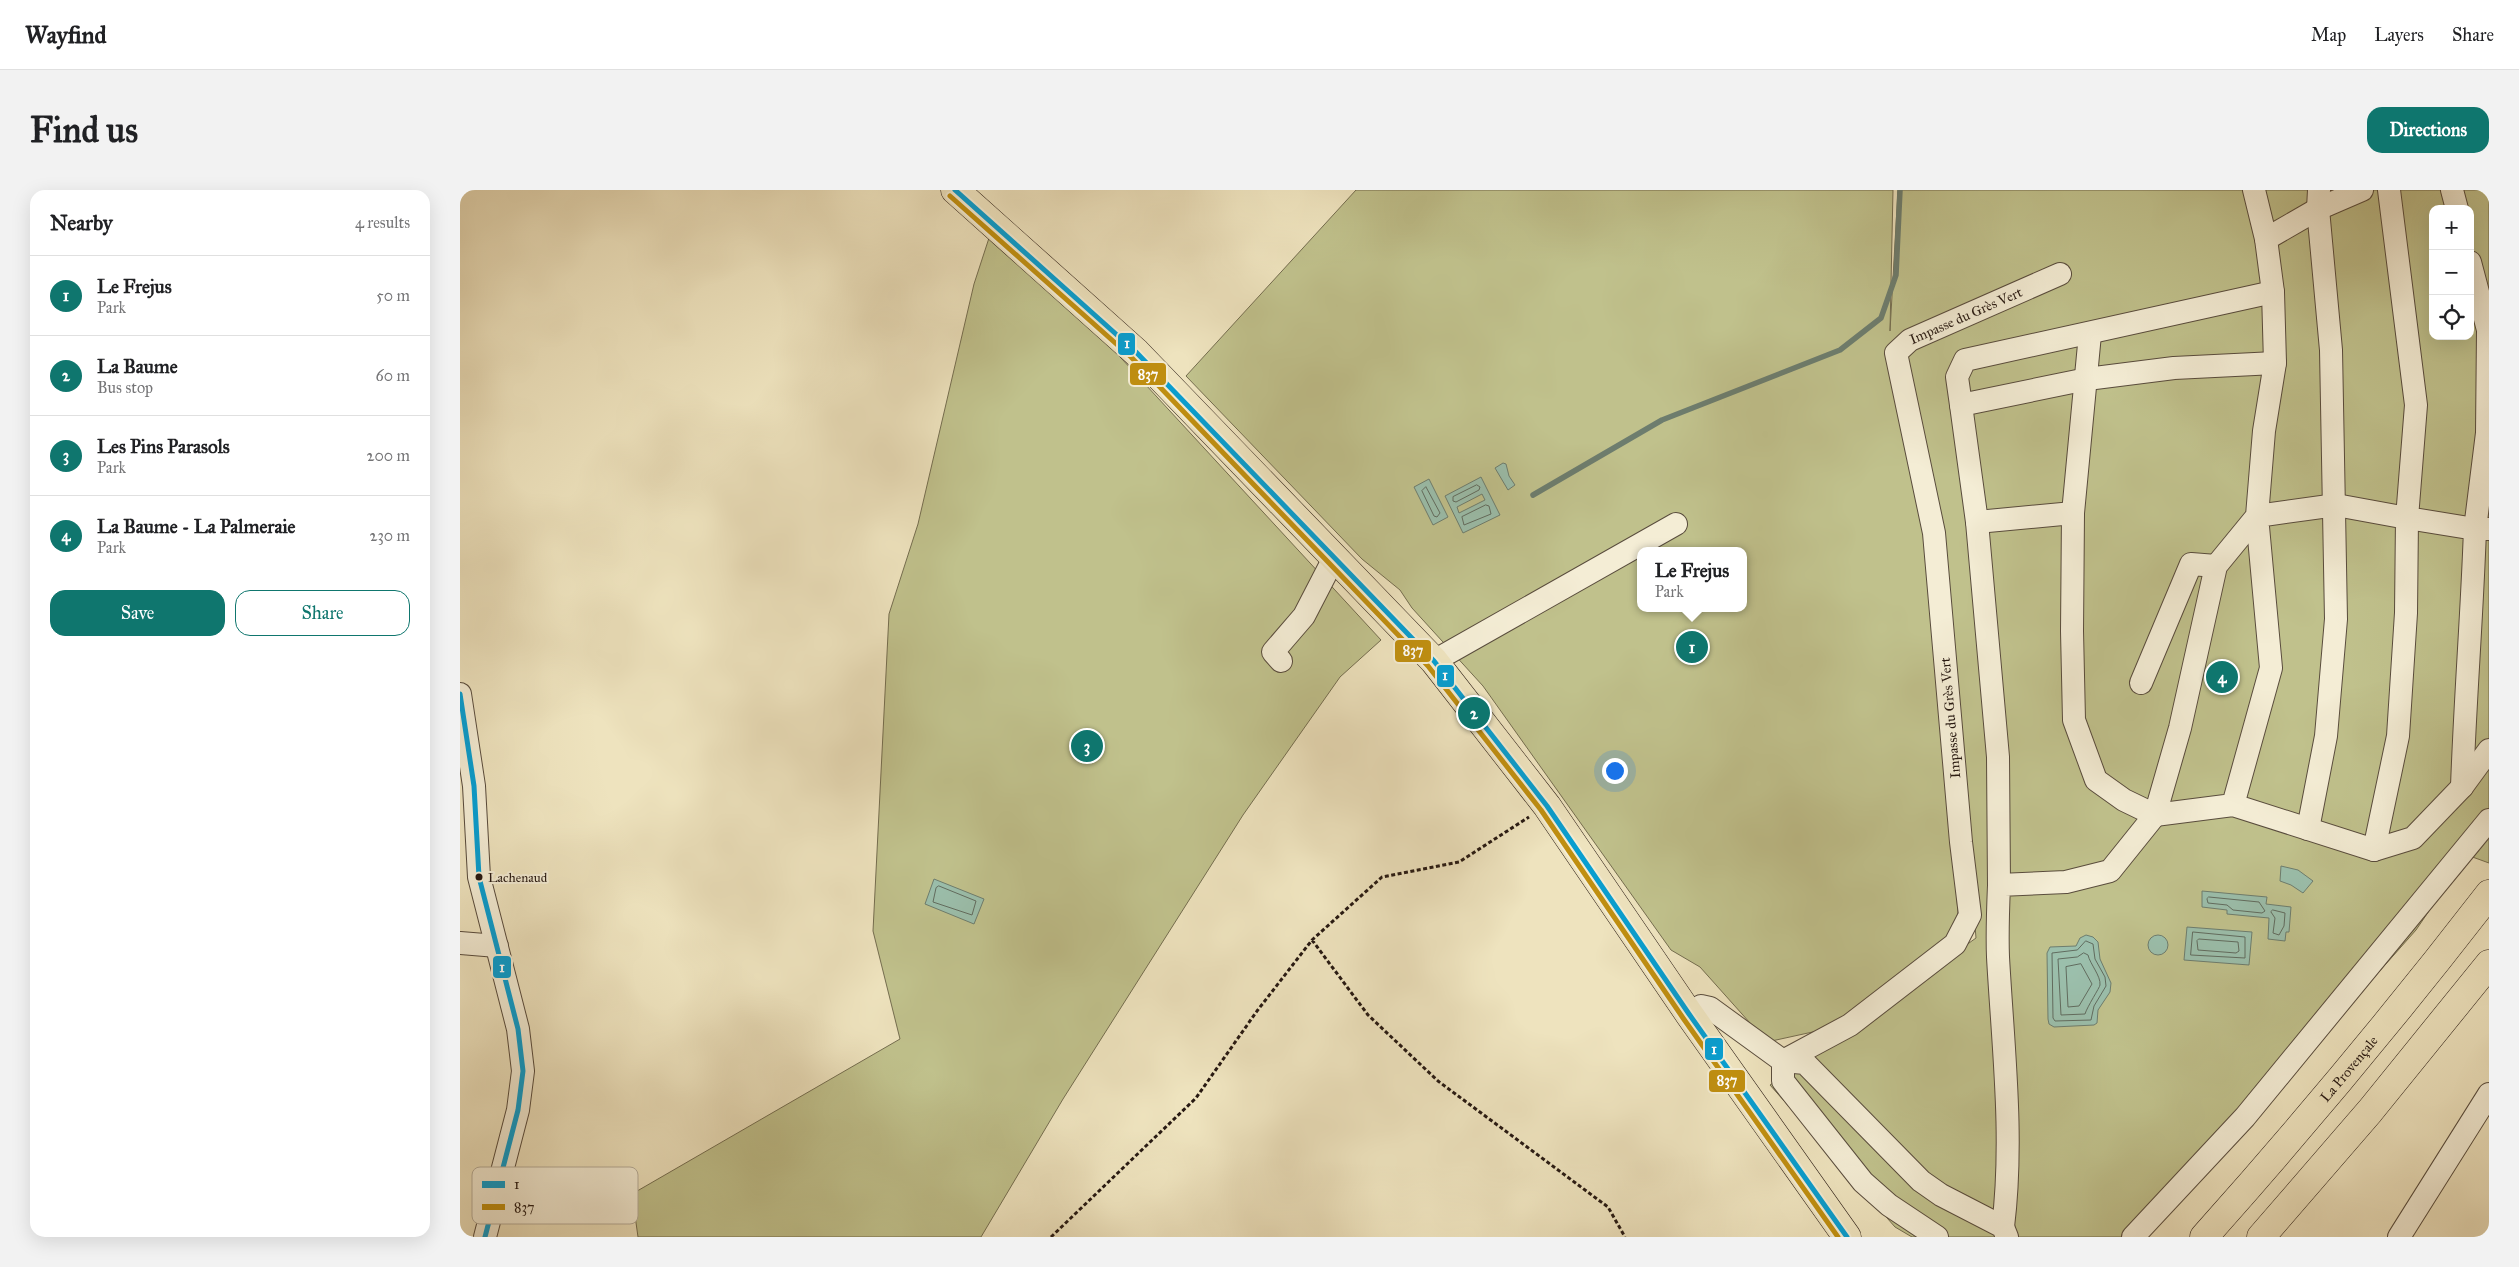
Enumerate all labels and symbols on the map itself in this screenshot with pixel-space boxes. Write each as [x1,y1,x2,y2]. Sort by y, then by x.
street label: Impasse du Grès Vert [1907,284,2025,348]
line badge: 1 [1117,332,1136,356]
text: 1 [1124,335,1130,352]
line badge: 837 [1129,362,1167,386]
text: 837 [1138,366,1159,384]
pin: 1 [1676,628,1708,666]
line badge: 837 [1394,639,1432,663]
text: 837 [1403,642,1424,660]
street label: Impasse du Grès Vert [1937,657,1964,779]
pin: 4 [2206,658,2238,696]
line badge: 1 [1436,664,1455,688]
text: 1 [1442,667,1448,684]
pin: 2 [1458,694,1490,732]
pin: 3 [1071,727,1103,765]
your location [1602,758,1628,784]
place label: Lachenaud [488,870,548,886]
marker: Lachenaud [474,872,484,882]
line badge: 1 [492,955,512,979]
text: 1 [499,959,505,976]
street label: La Provençale [2317,1032,2382,1106]
line badge: 1 [1704,1037,1724,1061]
text: 1 [1711,1041,1717,1058]
line badge: 837 [1708,1069,1746,1093]
text: 837 [1717,1072,1738,1090]
legend [472,1167,638,1224]
text: 1 [514,1176,520,1193]
text: 837 [514,1199,535,1216]

